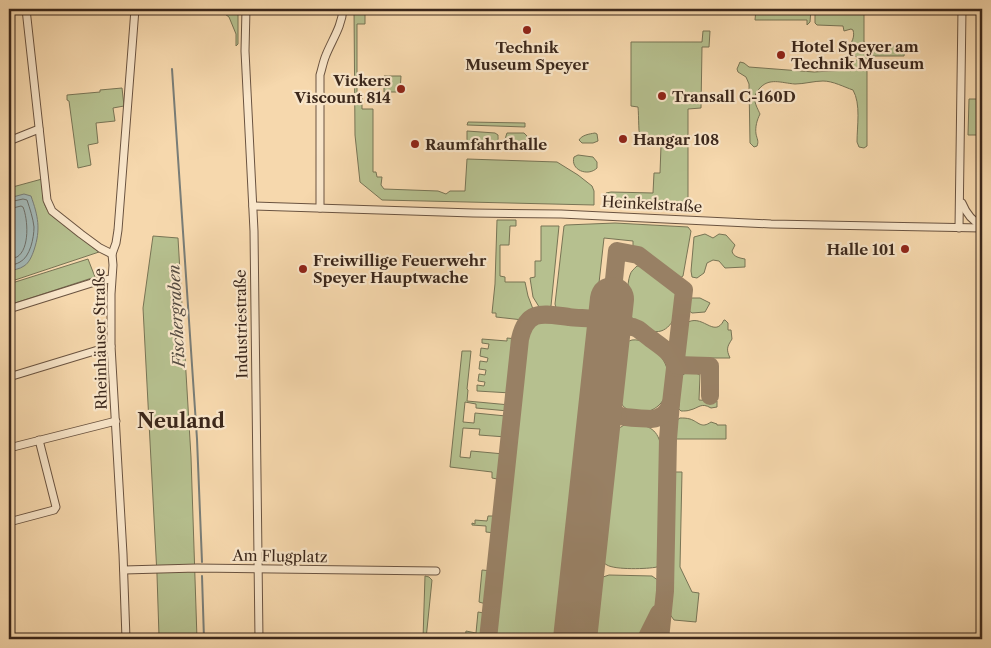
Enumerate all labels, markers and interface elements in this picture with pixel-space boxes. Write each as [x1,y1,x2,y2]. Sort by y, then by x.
marker: Technik Museum Speyer [521,24,533,36]
place label: Hotel Speyer am Technik Museum [791,37,924,73]
place label: Technik Museum Speyer [465,38,589,74]
marker: Hotel Speyer am Technik Museum [775,49,787,61]
place label: Vickers Viscount 814 [294,71,391,107]
marker: Vickers Viscount 814 [395,83,407,95]
place label: Transall C-160D [672,87,796,106]
marker: Transall C-160D [656,90,668,102]
place label: Hangar 108 [633,130,719,149]
marker: Hangar 108 [617,133,629,145]
place label: Raumfahrthalle [425,135,547,154]
marker: Raumfahrthalle [409,138,421,150]
street label: Heinkelstraße [601,192,703,216]
place label: Halle 101 [827,240,895,259]
marker: Halle 101 [899,243,911,255]
place label: Freiwillige Feuerwehr Speyer Hauptwache [313,251,487,287]
marker: Freiwillige Feuerwehr Speyer Hauptwache [297,263,309,275]
water label: Fischergraben [163,264,189,370]
street label: Rheinhäuser Straße [89,268,111,410]
street label: Industriestraße [231,269,251,379]
district label: Neuland [137,409,226,433]
street label: Am Flugplatz [231,546,328,566]

